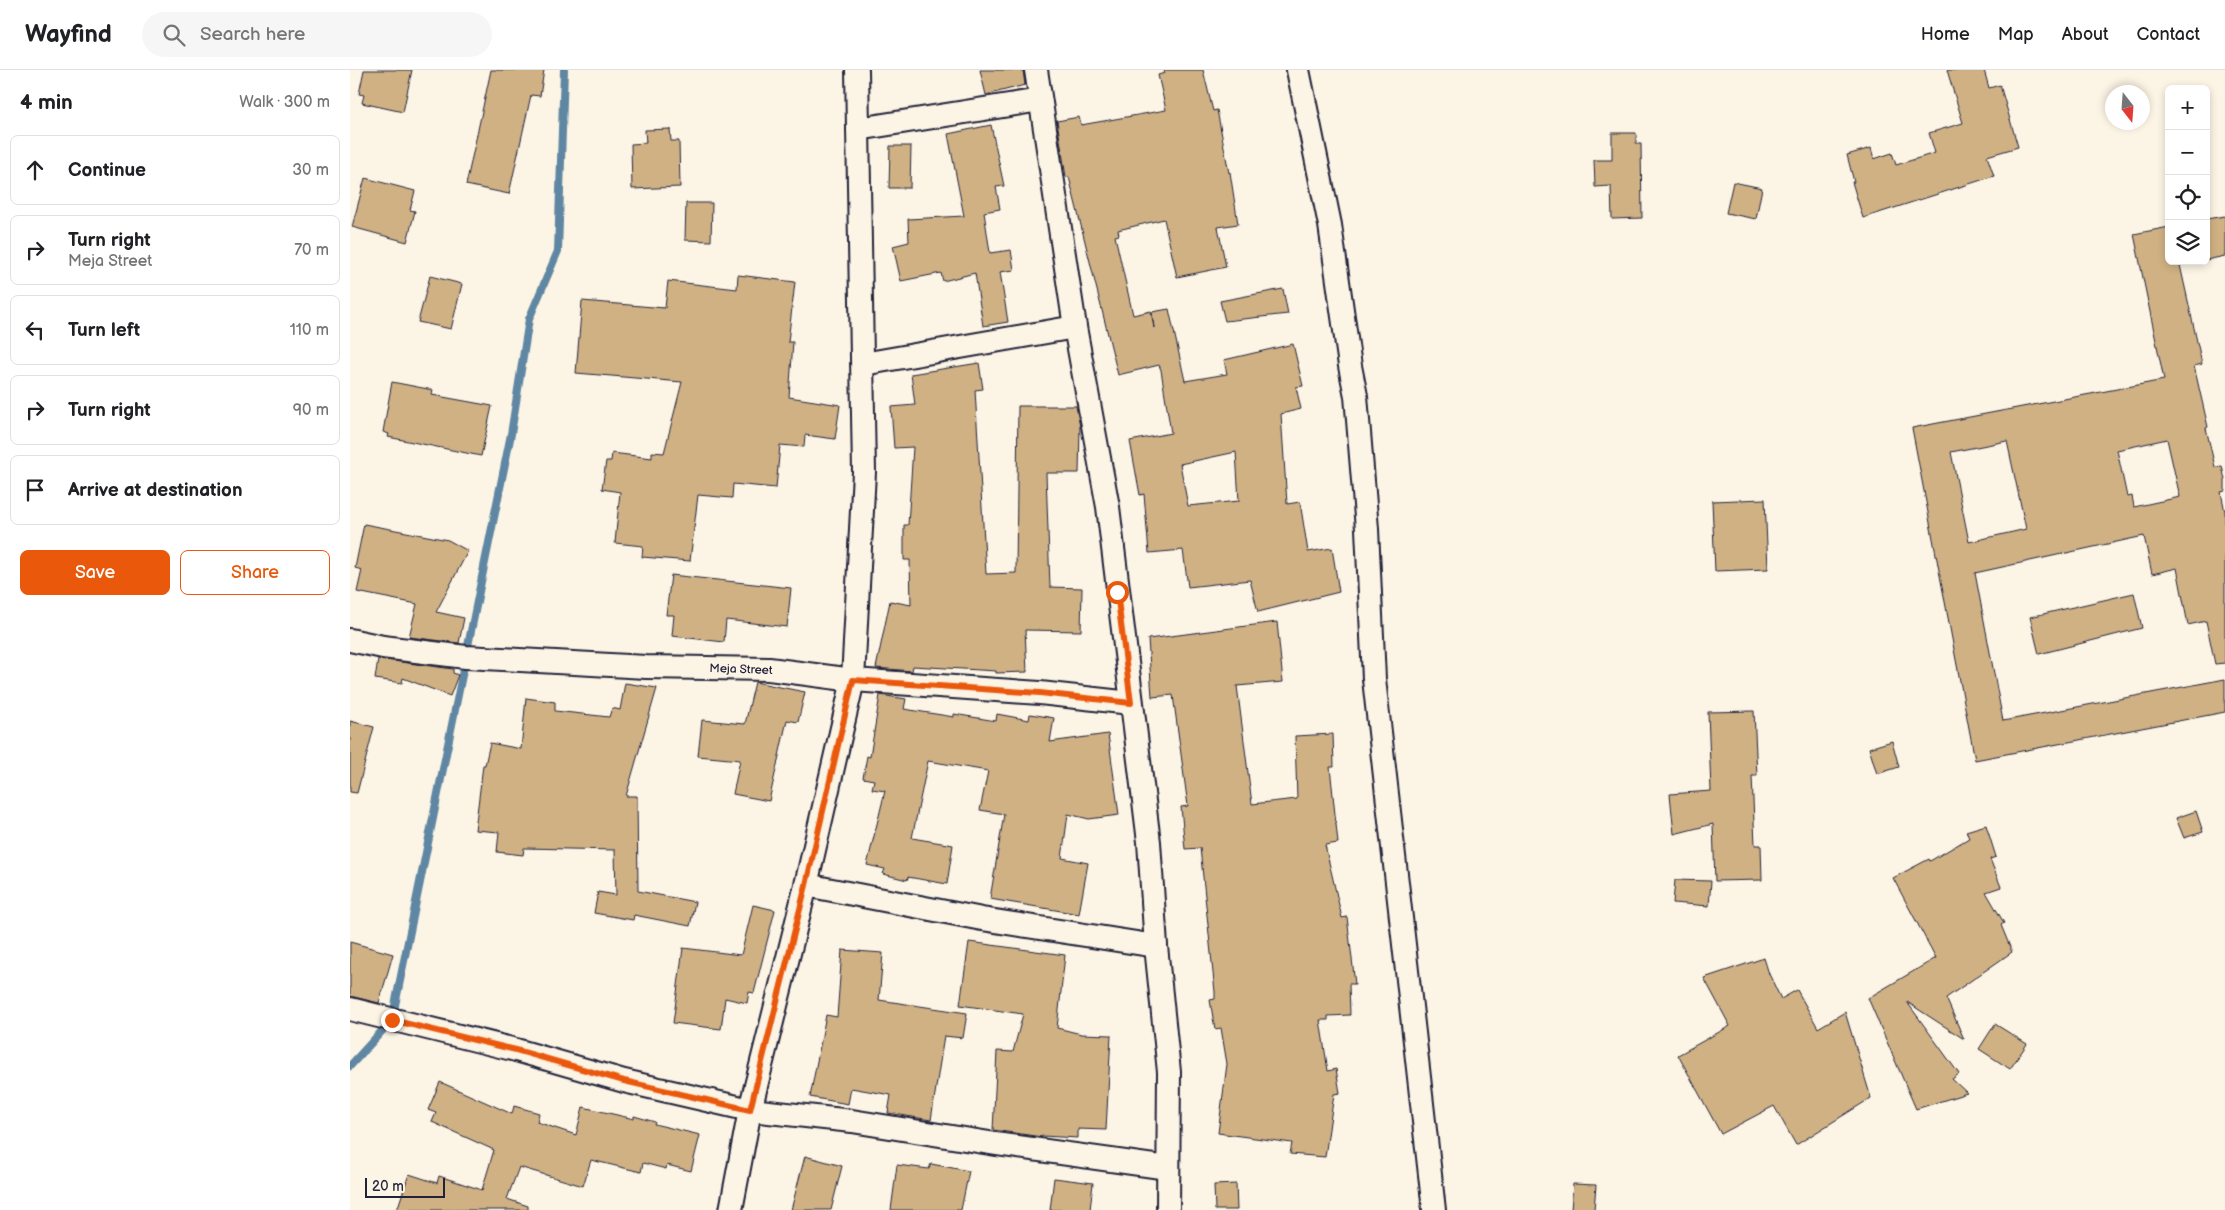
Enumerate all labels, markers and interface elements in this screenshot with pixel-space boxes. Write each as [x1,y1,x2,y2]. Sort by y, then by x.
search box [142,12,492,57]
text: Wayfind [25,20,112,49]
icon: search [160,21,188,49]
text: Search here [200,23,305,46]
text: Home [1921,24,1970,45]
text: Map [1998,24,2034,45]
text: About [2062,24,2109,45]
text: Contact [2137,24,2200,45]
north arrow [2105,85,2150,130]
map controls [2165,85,2210,265]
button: + [2165,85,2210,130]
text: 4 min [20,90,73,115]
text: Walk · 300 m [239,93,330,112]
button: − [2165,130,2210,175]
icon: ahead [21,156,49,184]
text: Continue [68,159,146,182]
text: 30 m [292,161,329,180]
button: locate [2165,175,2210,220]
button: layers [2165,220,2210,265]
text: Turn right [68,229,151,252]
icon: right [21,236,49,264]
text: 70 m [294,241,329,260]
text: Meja Street [68,252,152,271]
icon: left [21,316,49,344]
text: Turn left [68,319,140,342]
text: 110 m [290,321,329,340]
icon: right [21,396,49,424]
text: Turn right [68,399,151,422]
text: 90 m [293,401,329,420]
icon: arrive [21,476,49,504]
text: Arrive at destination [68,479,243,502]
button: Save [20,550,170,595]
button: Share [180,550,330,595]
route start [1106,581,1129,604]
street label: Meja Street [709,661,773,678]
route end [381,1009,404,1032]
scale bar [365,1175,445,1198]
text: 20 m [372,1178,404,1195]

